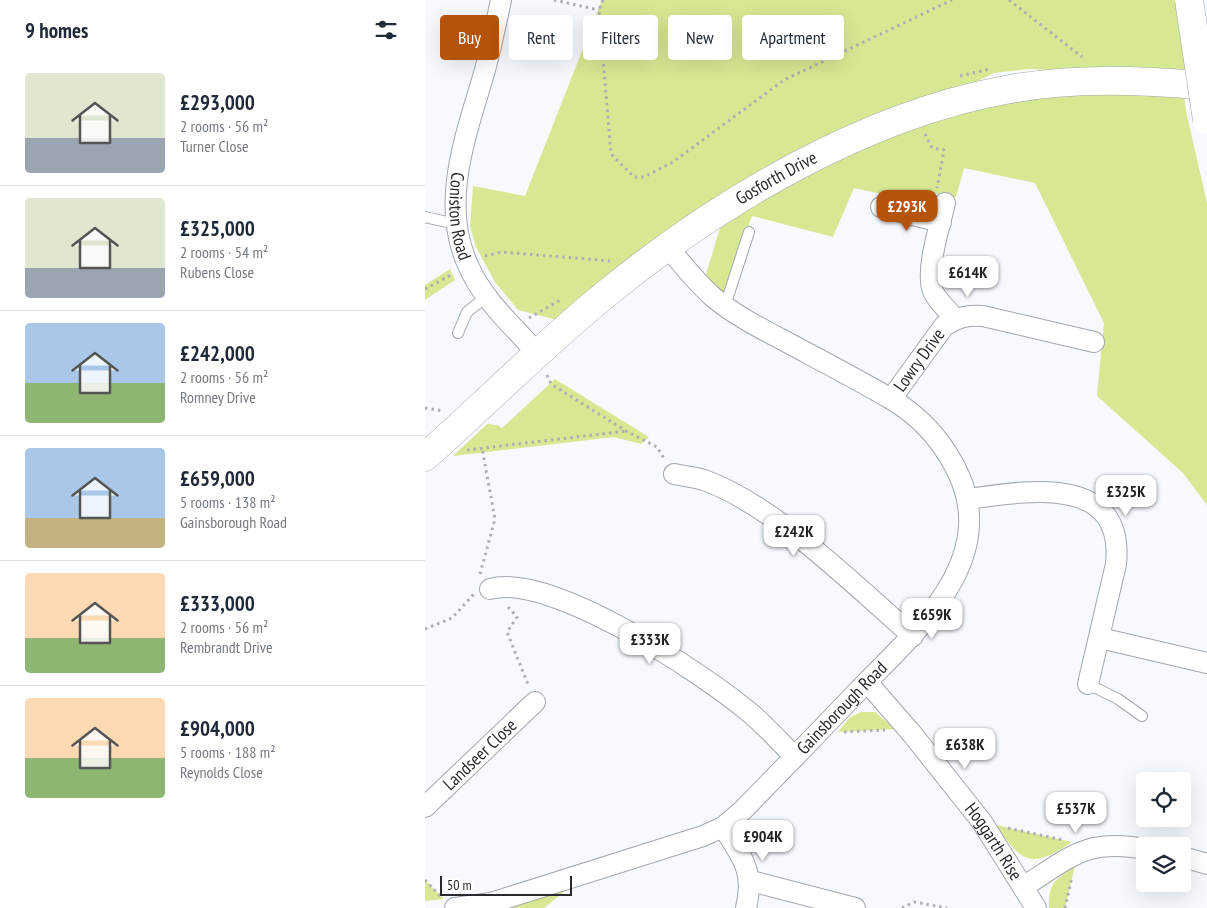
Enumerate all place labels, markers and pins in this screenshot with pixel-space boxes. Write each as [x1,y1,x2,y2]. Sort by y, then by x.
pin: £293K [872,190,942,232]
pin: £614K [933,256,1003,298]
pin: £325K [1091,474,1161,517]
pin: £242K [759,514,829,557]
pin: £659K [897,598,967,640]
pin: £333K [615,622,685,665]
pin: £638K [930,728,1000,770]
pin: £537K [1041,792,1111,834]
pin: £904K [728,820,798,862]

